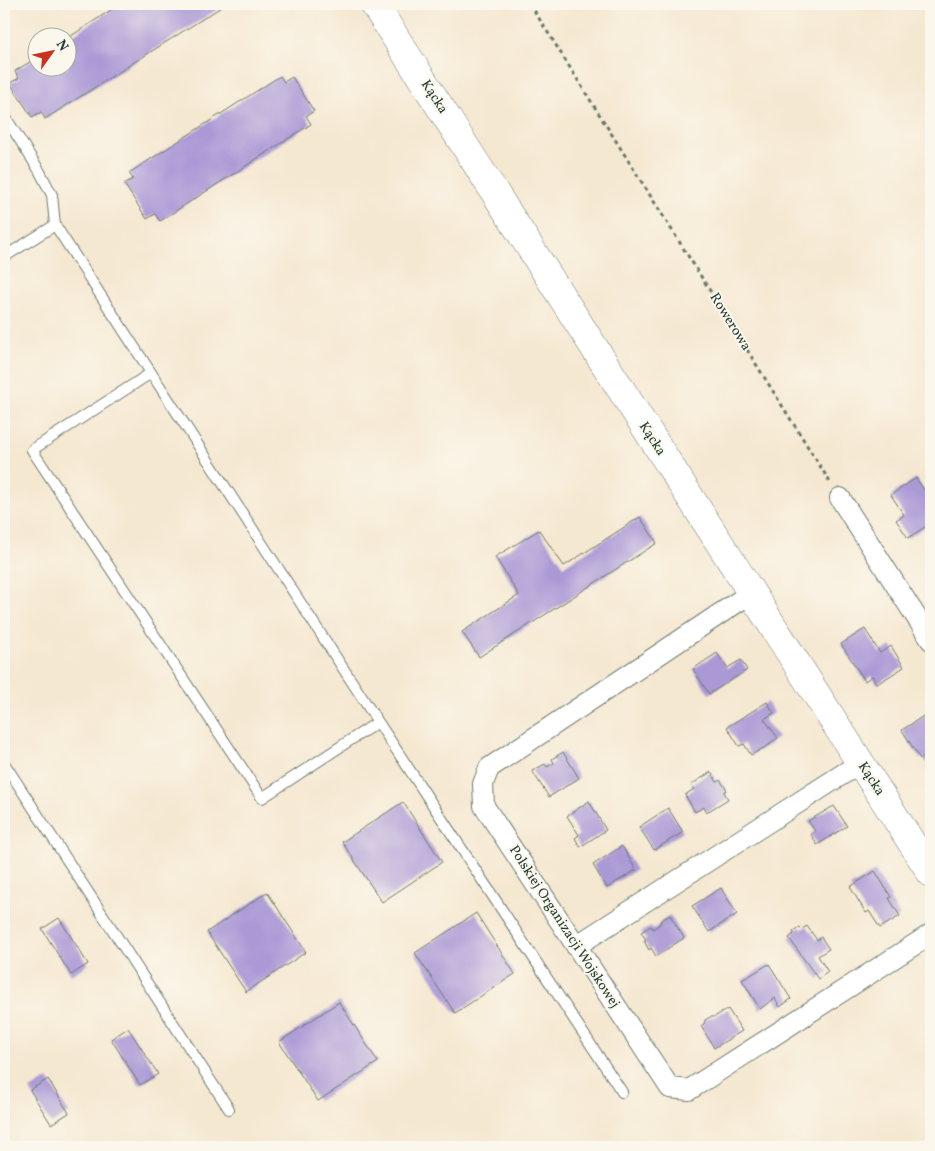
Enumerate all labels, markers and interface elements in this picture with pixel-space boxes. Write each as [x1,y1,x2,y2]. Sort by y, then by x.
north arrow [28,28,78,78]
text: N [51,36,72,55]
street label: Kącka [416,76,452,118]
street label: Rowerowa [705,289,755,355]
street label: Kącka [634,418,670,460]
street label: Kącka [853,758,889,800]
street label: Polskiej Organizacji Wojskowej [504,842,624,1012]

